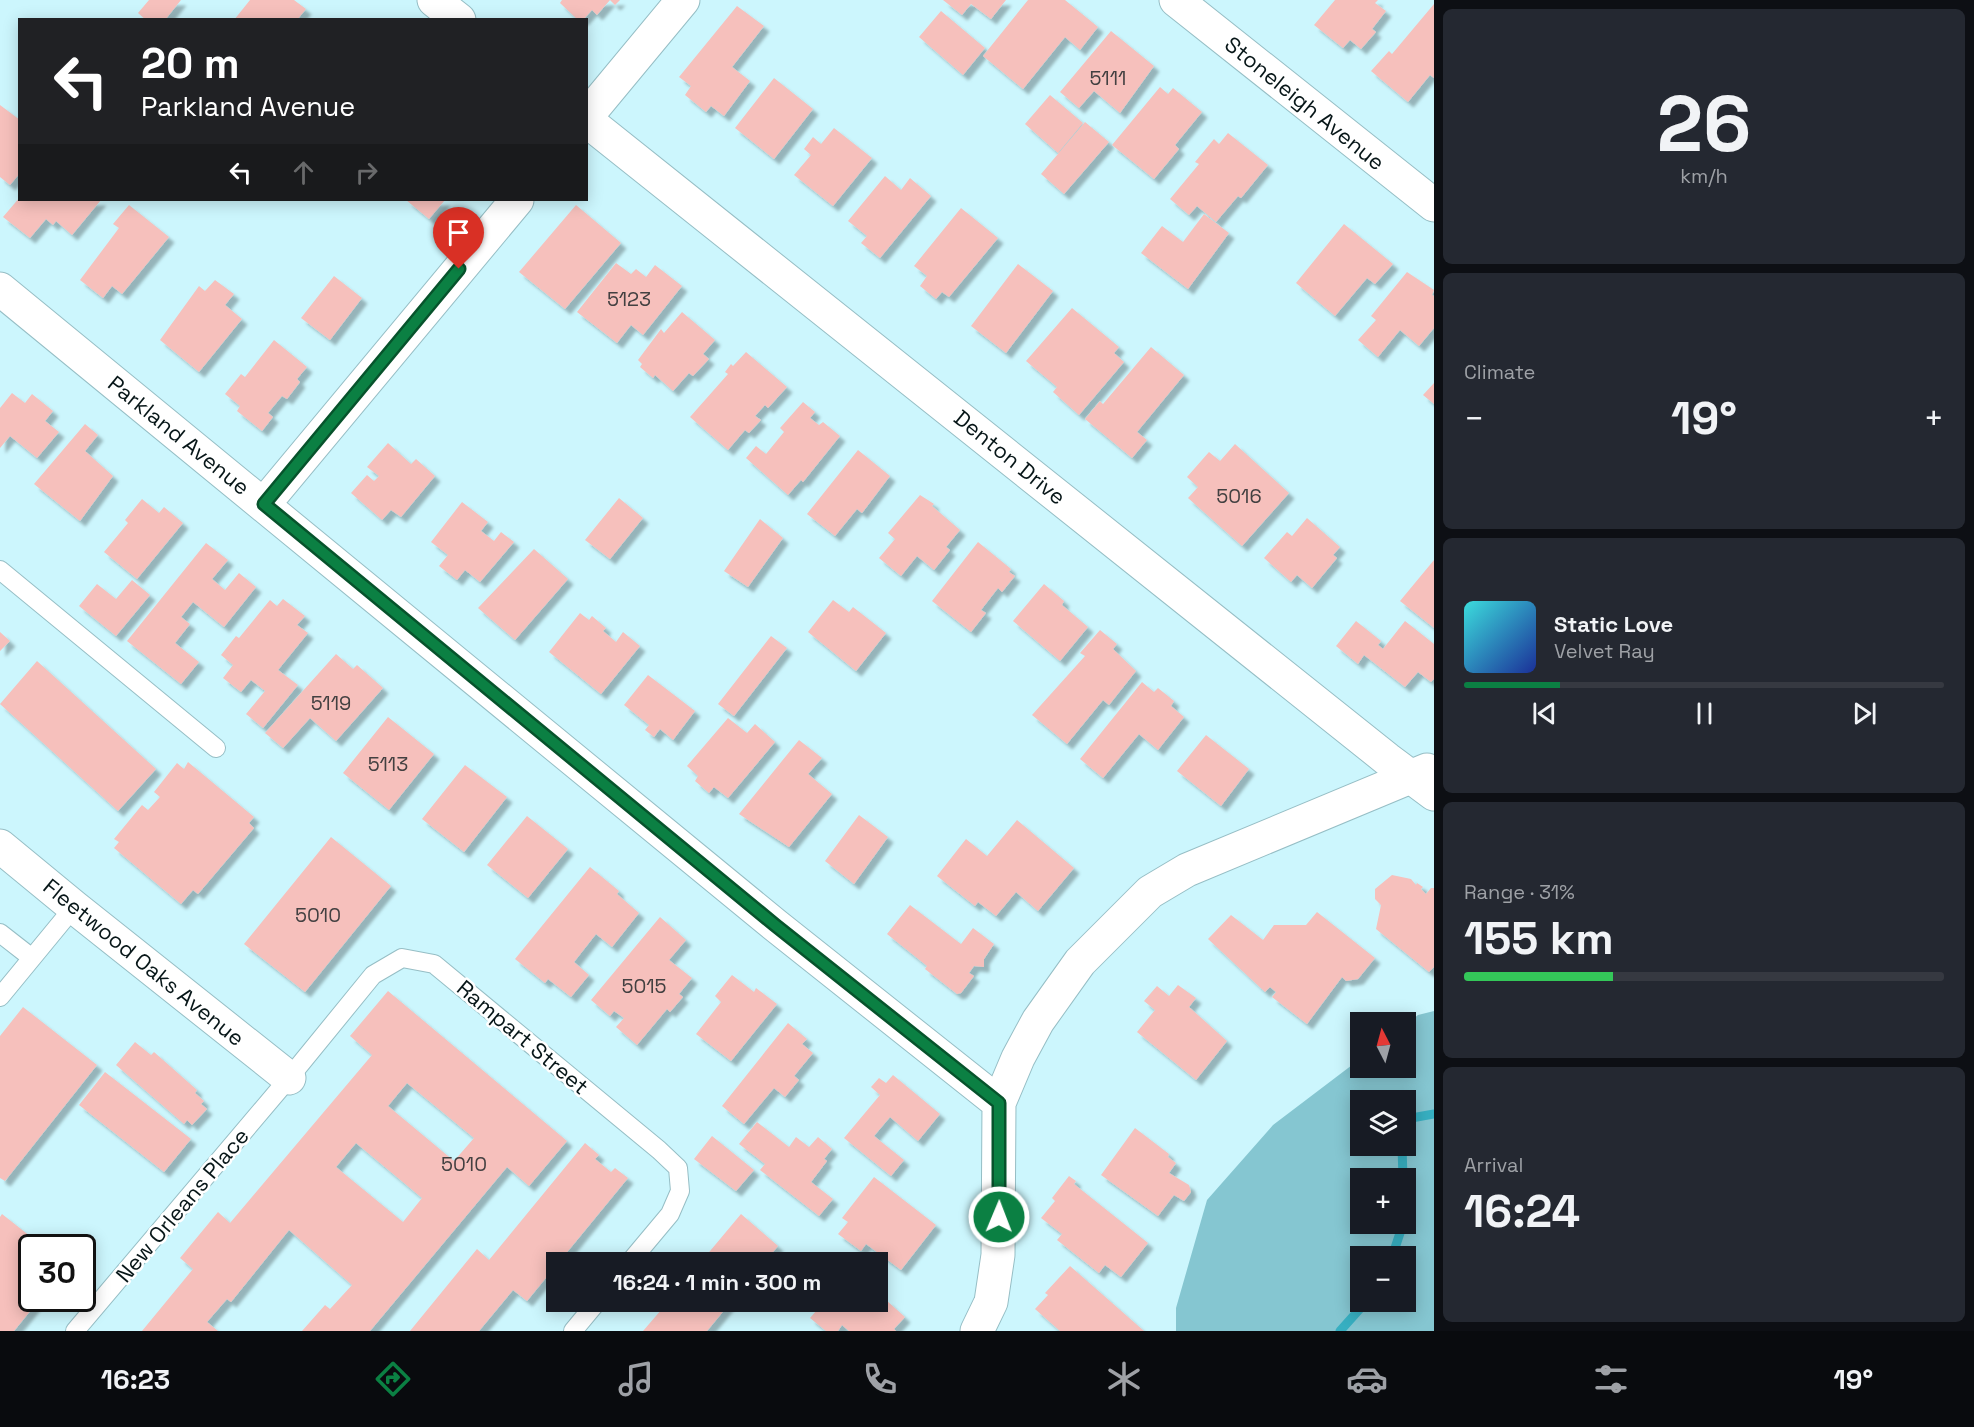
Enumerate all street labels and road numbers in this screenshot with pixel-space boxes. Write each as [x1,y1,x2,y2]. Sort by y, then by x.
street label: Stoneleigh Avenue [1219,30,1391,176]
street label: Parkland Avenue [102,369,256,501]
street label: Denton Drive [948,403,1072,511]
street label: Fleetwood Oaks Avenue [38,872,250,1052]
street label: Rampart Street [451,974,595,1100]
street label: New Orleans Place [109,1122,255,1288]

